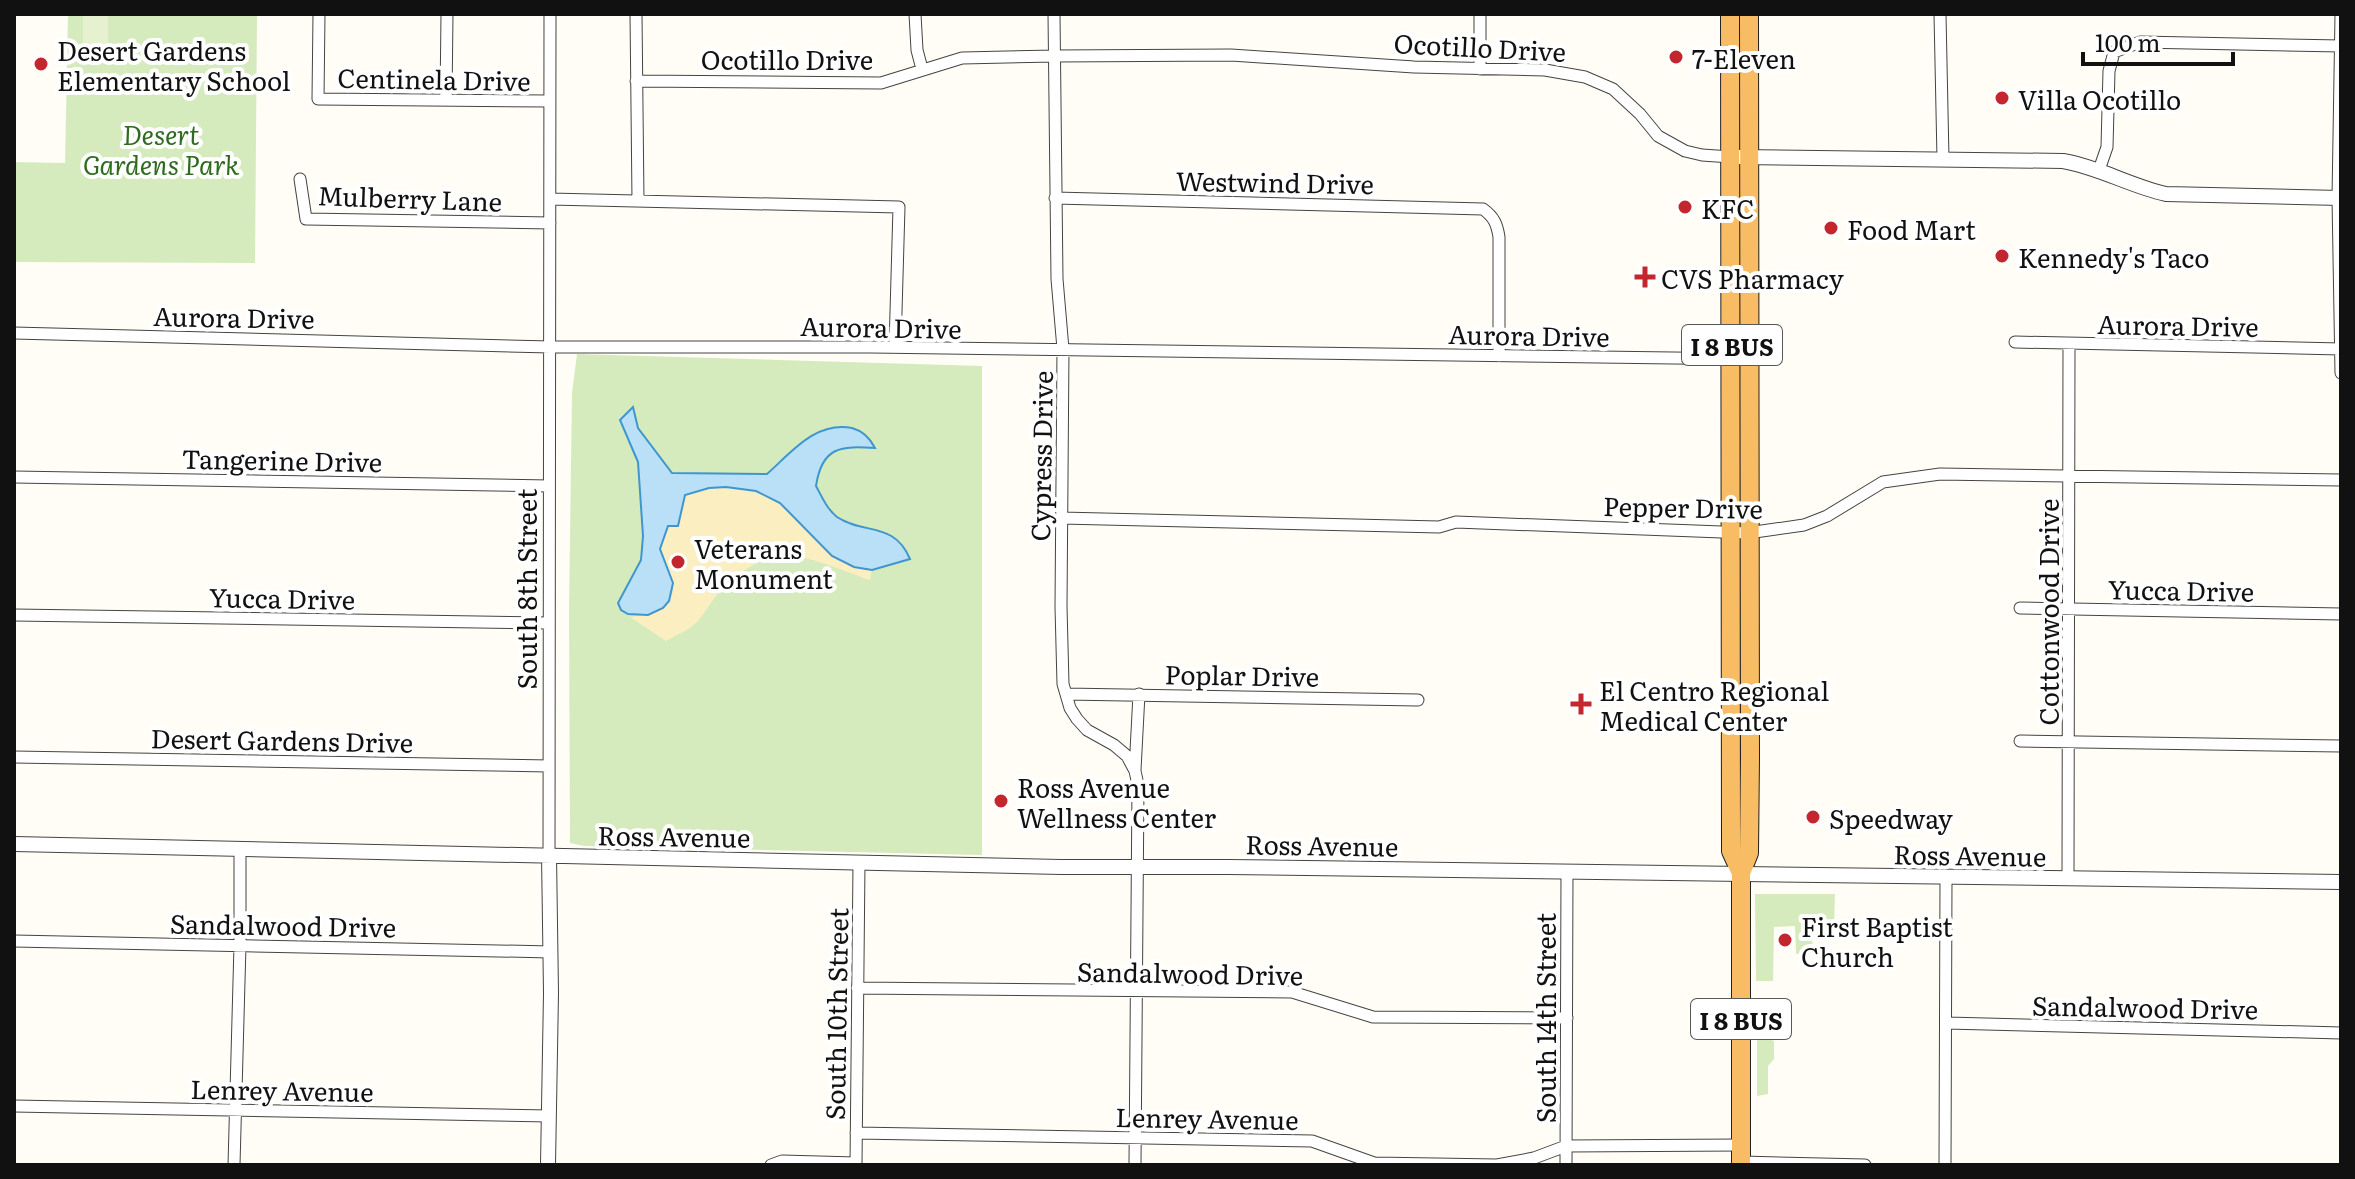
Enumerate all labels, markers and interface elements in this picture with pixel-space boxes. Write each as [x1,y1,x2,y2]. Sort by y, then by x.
scale bar [2083,16,2233,66]
street label: Ocotillo Drive [1393,22,1567,70]
text: 100 m [2095,24,2161,59]
place label: Desert Gardens Elementary School [57,30,291,99]
place label: 7-Eleven [1692,38,1796,77]
street label: Ocotillo Drive [701,39,873,78]
marker: 7-Eleven [1667,48,1685,66]
marker: Desert Gardens Elementary School [32,55,50,73]
street label: Centinela Drive [337,57,531,99]
place label: Villa Ocotillo [2018,79,2181,118]
marker: Villa Ocotillo [1993,89,2011,107]
park label: Desert Gardens Park [83,114,240,183]
street label: Westwind Drive [1176,160,1374,202]
street label: Mulberry Lane [317,174,503,220]
place label: KFC [1701,188,1755,227]
marker: KFC [1676,198,1694,216]
place label: Food Mart [1847,209,1976,248]
marker: Food Mart [1822,219,1840,237]
place label: Kennedy's Taco [2018,237,2209,276]
marker: Kennedy's Taco [1993,247,2011,265]
place label: CVS Pharmacy [1661,258,1844,297]
marker: CVS Pharmacy [1636,268,1654,286]
street label: Aurora Drive [153,295,315,337]
street label: Aurora Drive [2097,303,2259,345]
street label: Aurora Drive [800,305,962,347]
street label: Aurora Drive [1448,313,1610,355]
road number: I 8 BUS [1682,325,1782,365]
street label: Cypress Drive [1019,370,1061,542]
street label: Tangerine Drive [181,438,383,480]
street label: Pepper Drive [1603,485,1763,527]
street label: South 8th Street [506,488,545,689]
street label: Cottonwood Drive [2028,499,2067,725]
place label: Veterans Monument [694,528,833,597]
marker: Veterans Monument [669,553,687,571]
street label: Yucca Drive [2107,568,2255,610]
street label: Yucca Drive [208,576,356,618]
street label: Poplar Drive [1164,653,1320,695]
place label: El Centro Regional Medical Center [1599,670,1830,739]
marker: El Centro Regional Medical Center [1570,693,1592,715]
street label: Desert Gardens Drive [150,717,414,761]
place label: Ross Avenue Wellness Center [1017,767,1217,836]
marker: Ross Avenue Wellness Center [992,792,1010,810]
place label: Speedway [1829,798,1953,837]
marker: Speedway [1804,808,1822,826]
street label: Ross Avenue [597,814,751,856]
street label: Ross Avenue [1245,823,1399,865]
street label: Ross Avenue [1893,833,2047,875]
street label: Sandalwood Drive [170,903,396,945]
place label: First Baptist Church [1801,906,1953,975]
street label: South 10th Street [814,907,856,1120]
street label: South 14th Street [1525,912,1564,1123]
marker: First Baptist Church [1776,931,1794,949]
street label: Sandalwood Drive [1077,951,1303,993]
street label: Sandalwood Drive [2032,985,2258,1027]
road number: I 8 BUS [1691,999,1791,1039]
street label: Lenrey Avenue [190,1068,374,1110]
street label: Lenrey Avenue [1115,1096,1299,1138]

